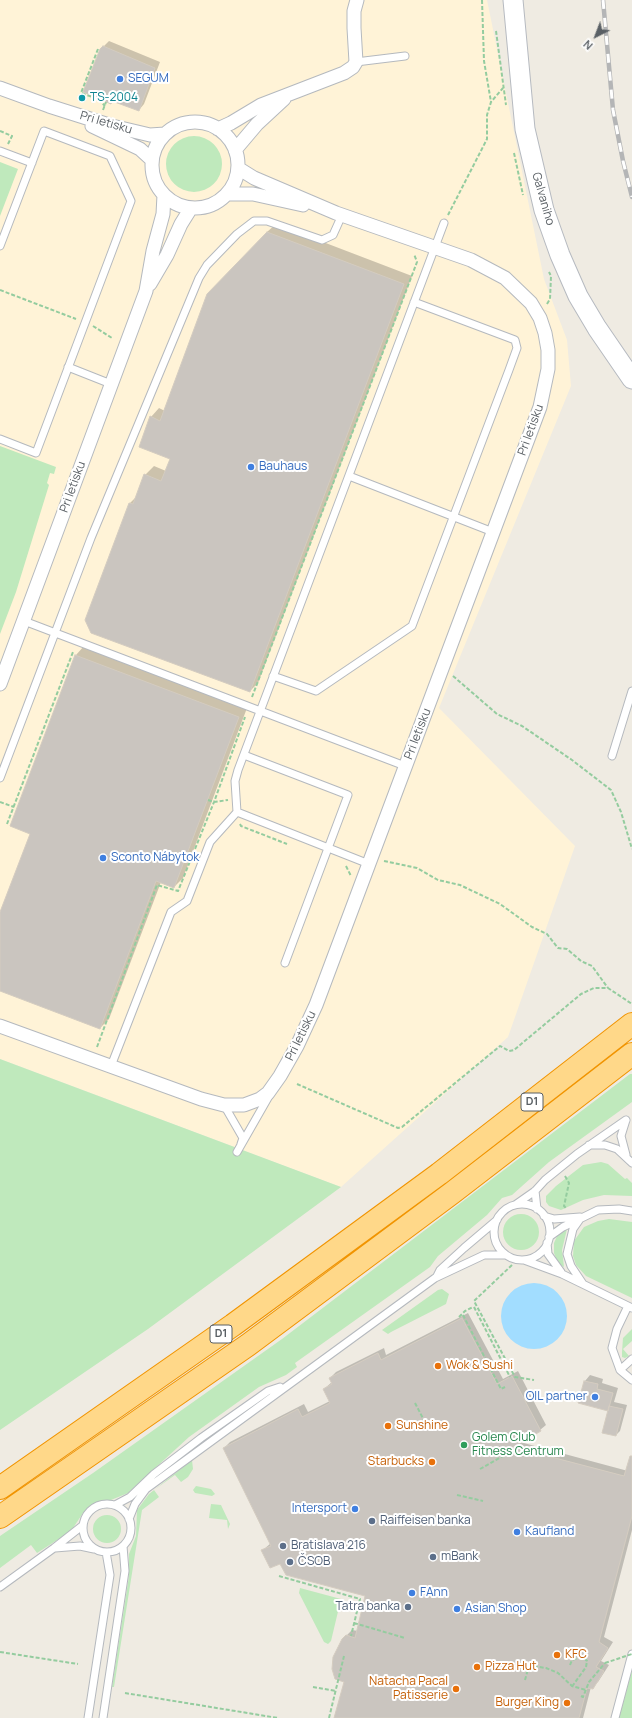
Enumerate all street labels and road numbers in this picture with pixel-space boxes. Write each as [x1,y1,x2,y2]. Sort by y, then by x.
street label: Pri letisku [78,109,134,137]
street label: Galvaniho [529,171,557,227]
street label: Pri letisku [515,402,547,458]
street label: Pri letisku [57,459,89,515]
street label: Pri letisku [402,706,434,762]
street label: Pri letisku [283,1009,319,1063]
road number: D1 [521,1093,543,1111]
road number: D1 [210,1325,232,1343]

